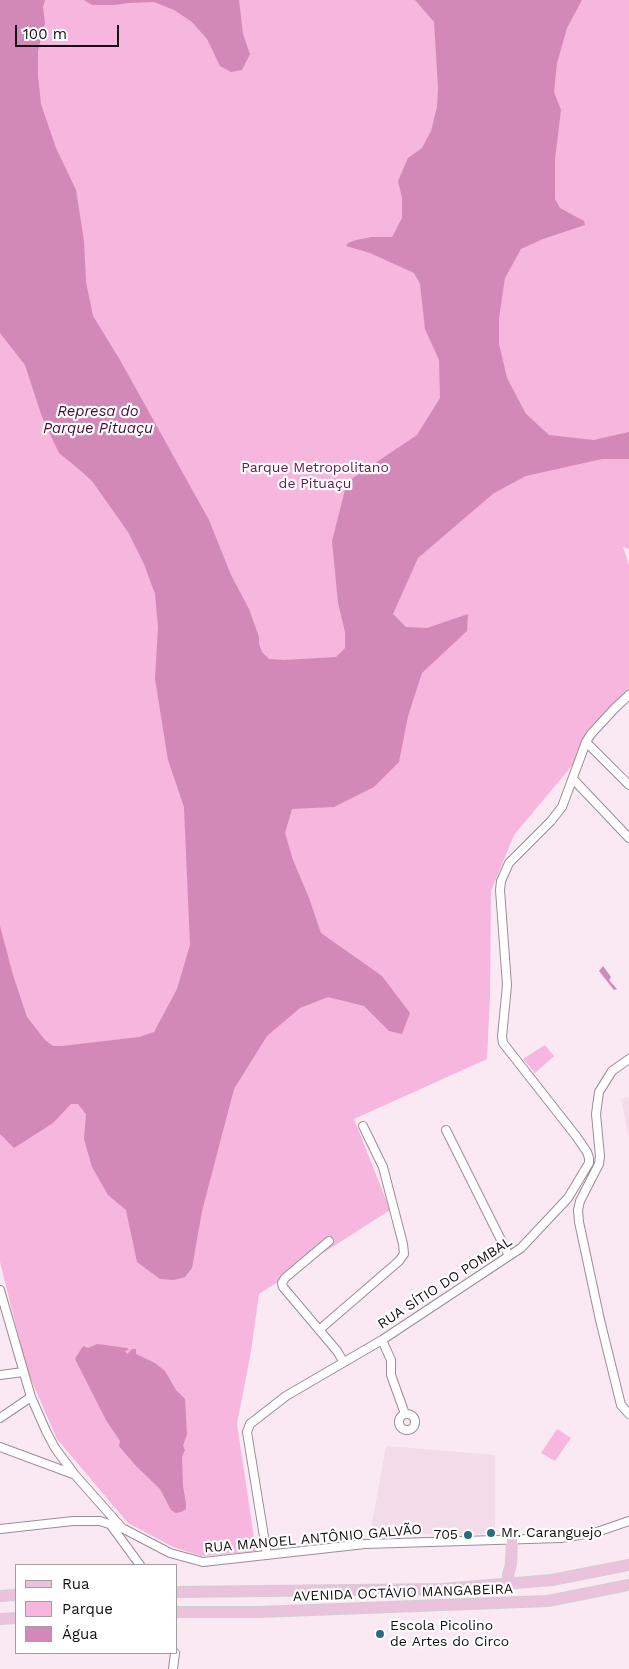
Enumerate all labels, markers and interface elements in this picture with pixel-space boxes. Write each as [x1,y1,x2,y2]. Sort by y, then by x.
scale bar [18,15,121,47]
text: 100 m [23,25,67,43]
water label: Represa do Parque Pituaçu [43,403,153,438]
park label: Parque Metropolitano de Pituaçu [241,460,389,492]
street label: RUA SÍTIO DO POMBAL [375,1233,515,1333]
street label: RUA MANOEL ANTÔNIO GALVÃO [203,1521,423,1557]
place label: Mr. Caranguejo [501,1525,602,1541]
place label: 705 [434,1527,458,1543]
marker: Mr. Caranguejo [485,1527,497,1539]
marker: 705 [462,1529,474,1541]
legend [15,1564,178,1654]
text: Rua [62,1575,90,1593]
street label: AVENIDA OCTÁVIO MANGABEIRA [293,1581,513,1605]
text: Parque [62,1600,113,1618]
place label: Escola Picolino de Artes do Circo [390,1618,509,1650]
text: Água [62,1625,98,1643]
marker: Escola Picolino de Artes do Circo [374,1628,386,1640]

